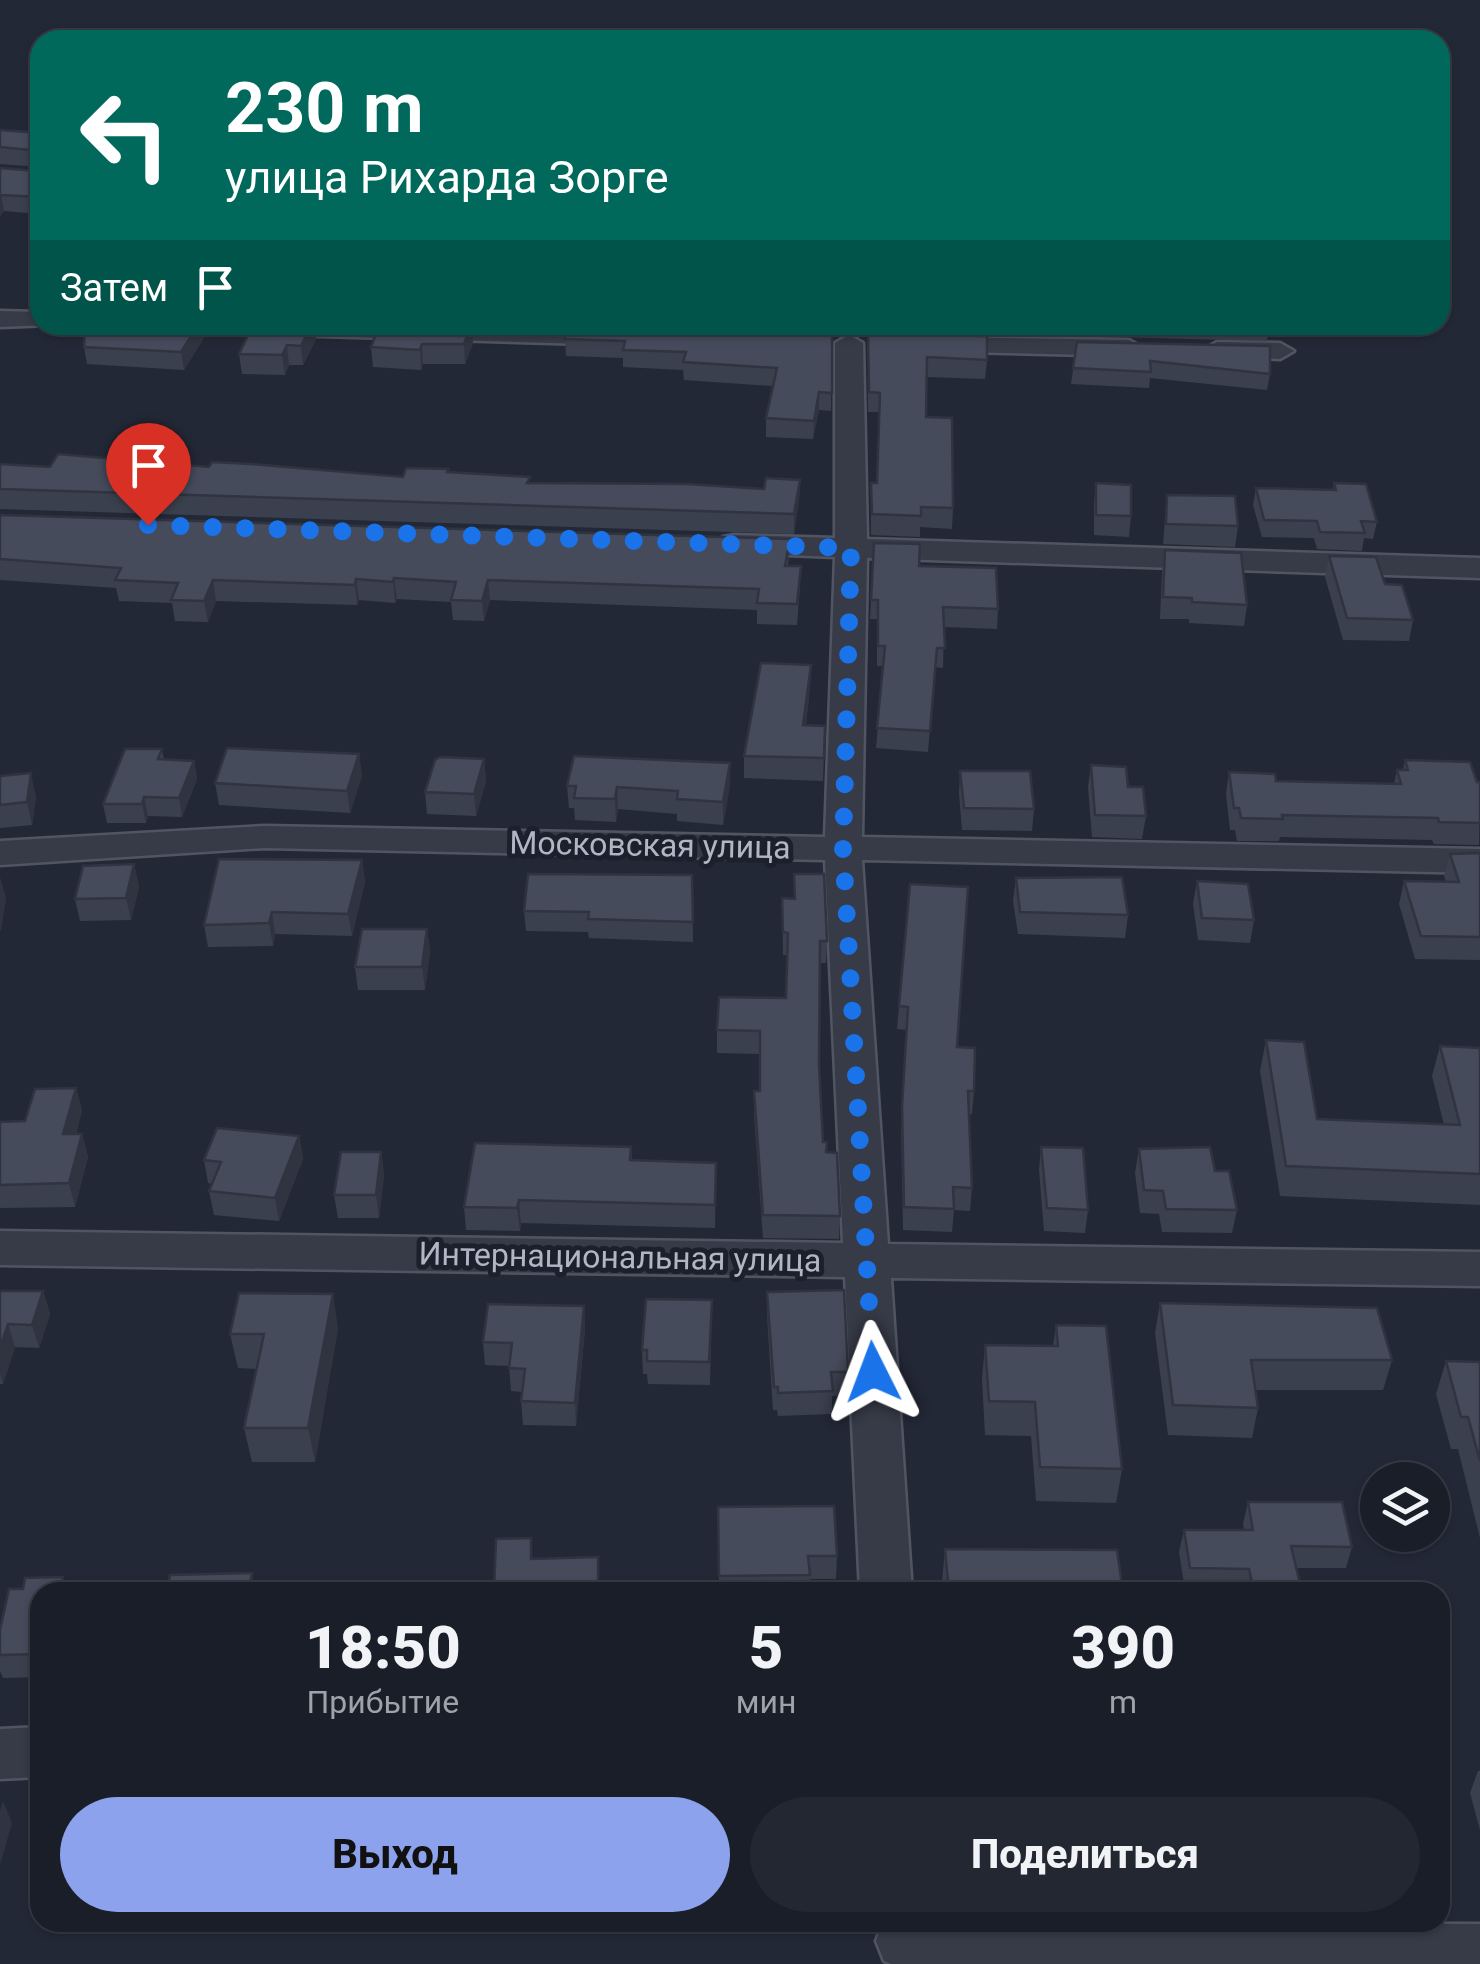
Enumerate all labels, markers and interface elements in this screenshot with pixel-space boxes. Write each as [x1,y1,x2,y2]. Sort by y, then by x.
text: 230 m [225,67,424,149]
icon: left [60,70,190,200]
text: улица Рихарда Зорге [225,151,669,204]
icon: arrive [188,260,243,315]
text: Затем [60,266,168,310]
pin [106,423,191,526]
icon: arrive [121,438,176,493]
street label: Московская улица [509,824,791,866]
street label: Интернациональная улица [418,1234,822,1280]
position arrow [821,1320,925,1424]
map controls [1360,1462,1450,1552]
button: layers [1360,1462,1450,1552]
text: 18:50 [305,1612,461,1683]
text: 5 [749,1612,783,1683]
text: 390 [1071,1612,1175,1683]
text: Прибытие [307,1683,459,1721]
text: мин [736,1683,796,1721]
text: m [1109,1683,1137,1721]
button: Выход [60,1797,730,1912]
button: Поделиться [750,1797,1420,1912]

